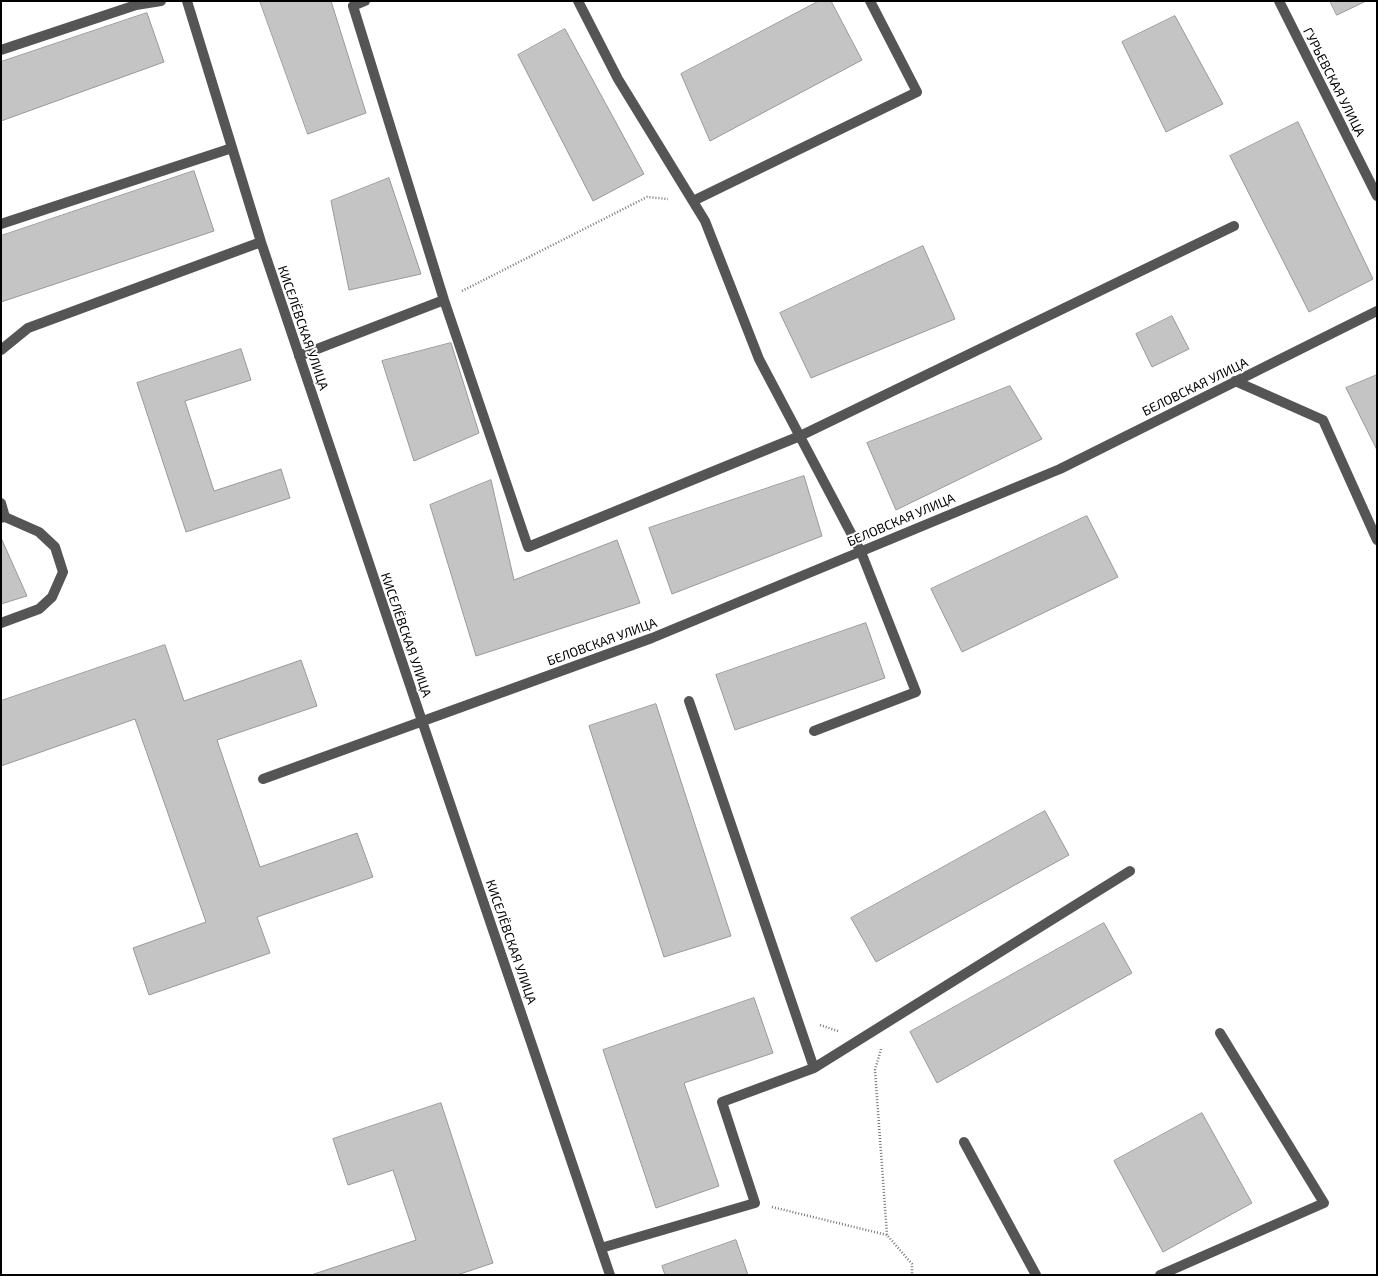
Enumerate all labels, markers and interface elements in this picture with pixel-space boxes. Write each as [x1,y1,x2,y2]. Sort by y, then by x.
street label: ГУРЬЕВСКАЯ УЛИЦА [1300,25,1368,139]
street label: КИСЕЛЁВСКАЯ УЛИЦА [274,264,332,392]
street label: БЕЛОВСКАЯ УЛИЦА [1140,355,1250,419]
street label: БЕЛОВСКАЯ УЛИЦА [845,490,957,550]
street label: КИСЕЛЁВСКАЯ УЛИЦА [377,571,435,699]
street label: БЕЛОВСКАЯ УЛИЦА [545,615,659,669]
street label: КИСЕЛЁВСКАЯ УЛИЦА [482,878,540,1006]

